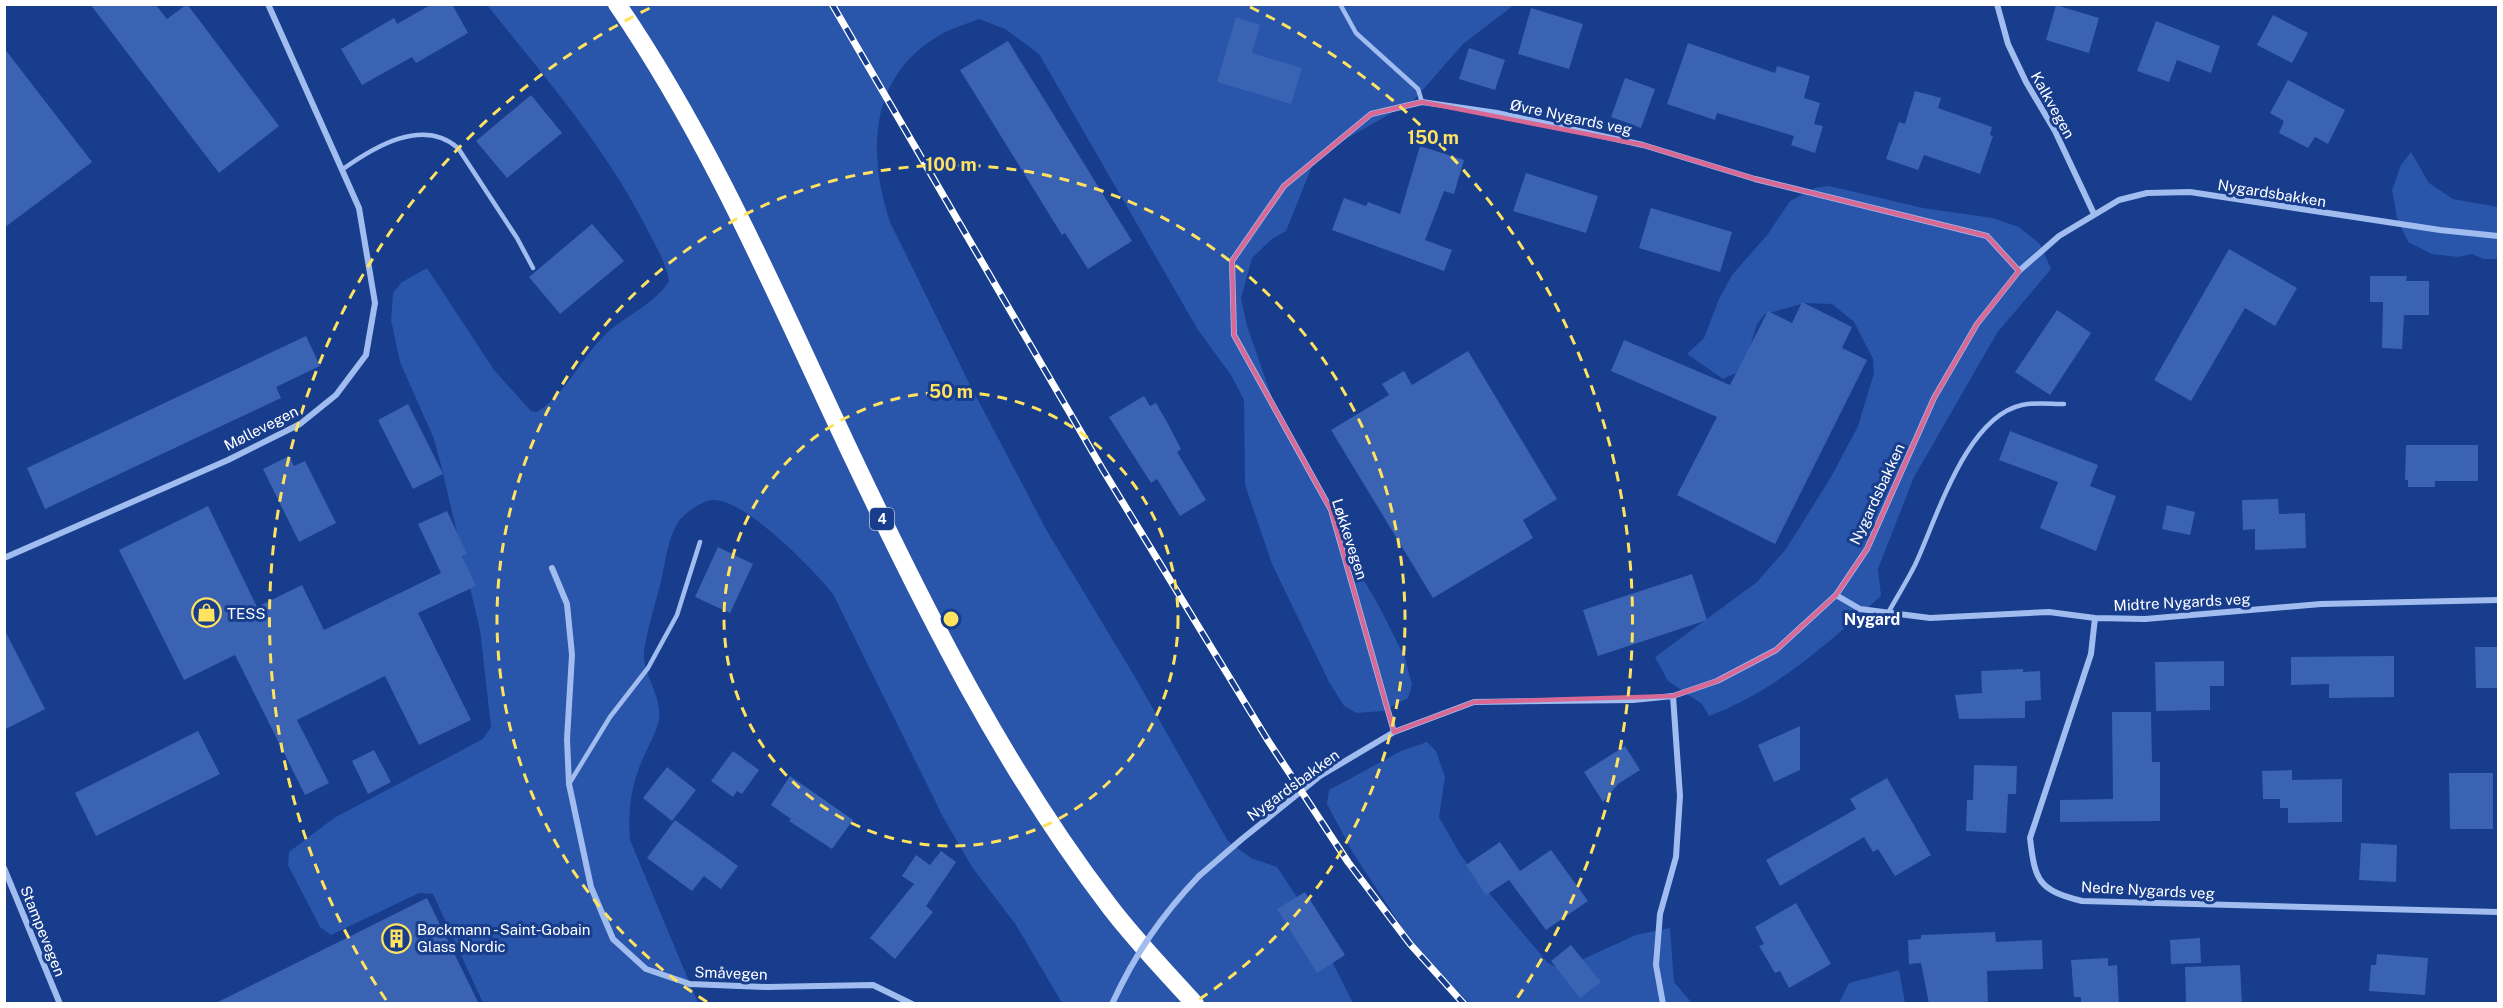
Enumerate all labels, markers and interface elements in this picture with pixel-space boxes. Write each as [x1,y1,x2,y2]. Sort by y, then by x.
street label: Kalkvegen [2028,69,2078,141]
street label: Øvre Nygards veg [1509,96,1633,138]
text: 150 m [1407,127,1459,148]
text: 100 m [925,154,977,175]
street label: Nygardsbakken [2217,176,2327,210]
text: 50 m [929,381,973,402]
street label: Møllevegen [221,402,301,454]
street label: Nygardsbakken [1846,441,1908,547]
street label: Løkkevegen [1329,496,1371,582]
road number: 4 [870,508,894,530]
street label: Midtre Nygards veg [2113,590,2251,614]
shop icon: TESS [190,597,222,629]
place label: TESS [227,605,265,622]
centre of rings [941,609,961,629]
district label: Nygard [1844,610,1900,629]
street label: Nygardsbakken [1244,746,1342,824]
street label: Nedre Nygards veg [2081,878,2215,902]
street label: Stampevegen [17,883,69,979]
place label: Bøckmann - Saint-Gobain Glass Nordic [417,921,590,955]
building icon: Bøckmann - Saint-Gobain Glass Nordic [380,922,412,954]
street label: Småvegen [694,963,768,983]

